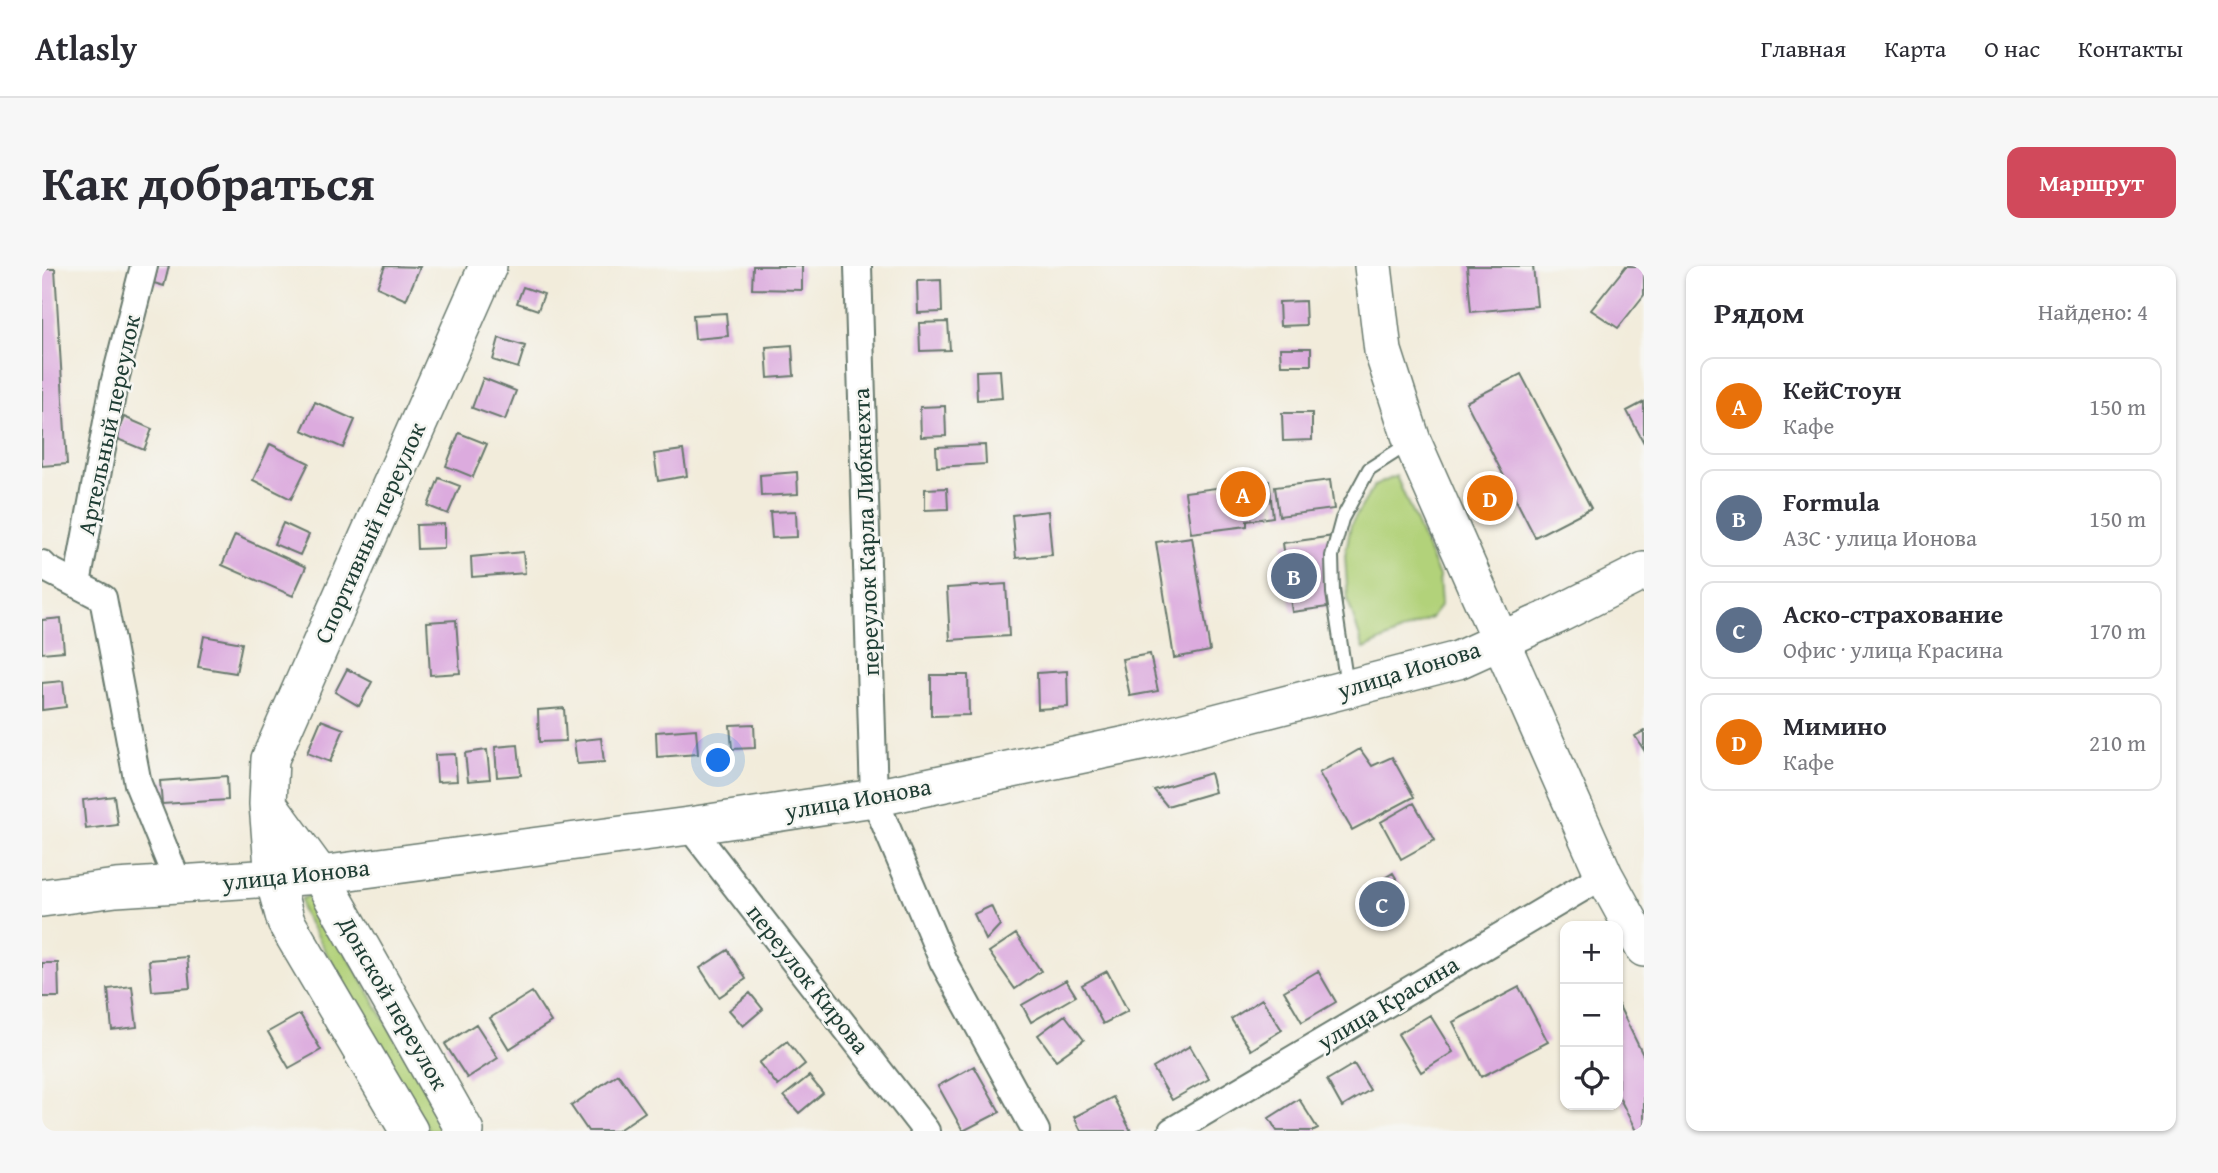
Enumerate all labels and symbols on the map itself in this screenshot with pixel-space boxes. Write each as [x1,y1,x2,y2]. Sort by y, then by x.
street label: Артельный переулок [68,311,149,538]
street label: переулок Карла Либкнехта [843,387,888,677]
street label: Спортивный переулок [305,416,434,649]
pin: A [1220,468,1266,520]
pin: D [1467,472,1513,524]
pin: B [1271,550,1317,602]
street label: улица Ионова [1332,631,1485,708]
your location [701,743,735,777]
street label: улица Ионова [781,768,934,829]
street label: улица Ионова [220,849,372,900]
pin: C [1359,878,1405,930]
street label: переулок Кирова [739,896,879,1062]
street label: Донской переулок [329,908,458,1097]
street label: улица Красина [1310,946,1466,1059]

